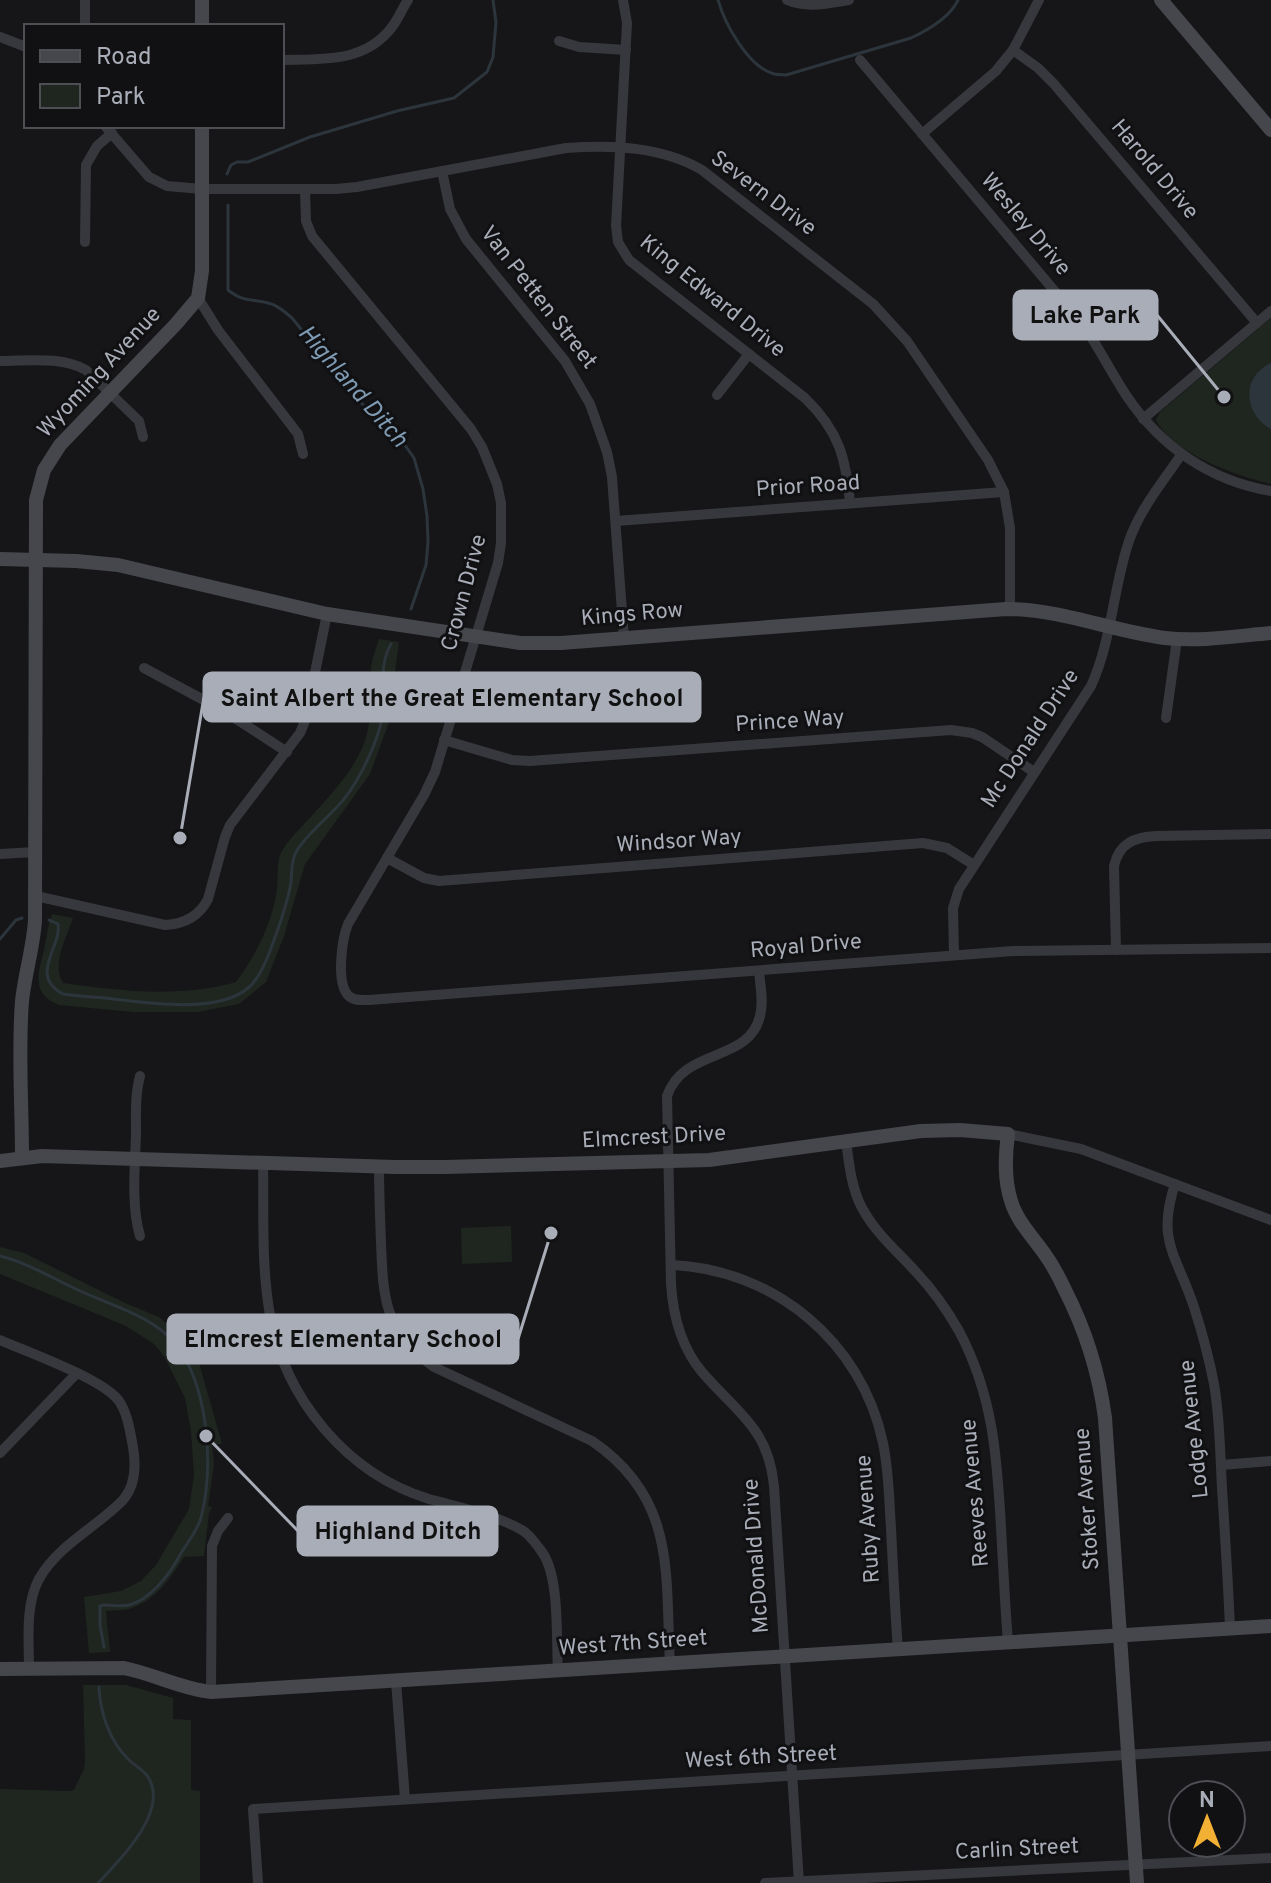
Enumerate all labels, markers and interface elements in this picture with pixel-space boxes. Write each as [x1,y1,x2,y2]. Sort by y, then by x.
legend [24,24,284,128]
text: Road [96,43,152,73]
text: Park [96,83,146,113]
street label: Harold Drive [1104,114,1204,226]
street label: Severn Drive [705,145,821,243]
street label: Wesley Drive [974,168,1076,282]
street label: Van Petten Street [474,221,602,375]
street label: King Edward Drive [633,230,791,364]
callout: Lake Park [1014,291,1157,339]
street label: Wyoming Avenue [32,302,168,444]
text: Lake Park [1030,302,1140,332]
water label: Highland Ditch [291,319,413,455]
street label: Prior Road [755,470,861,504]
street label: Crown Drive [436,532,494,654]
street label: Kings Row [580,597,684,633]
street label: Mc Donald Drive [976,664,1086,814]
callout: Saint Albert the Great Elementary School [204,673,700,721]
text: Saint Albert the Great Elementary School [221,685,683,715]
street label: Prince Way [734,705,846,739]
street label: Windsor Way [615,824,743,860]
street label: Royal Drive [749,929,863,965]
street label: Elmcrest Drive [581,1121,727,1155]
callout: Elmcrest Elementary School [168,1315,518,1363]
text: Elmcrest Elementary School [184,1326,502,1356]
street label: Lodge Avenue [1174,1358,1216,1500]
street label: Reeves Avenue [956,1418,996,1568]
street label: Stoker Avenue [1070,1427,1106,1571]
street label: Ruby Avenue [851,1454,887,1584]
street label: McDonald Drive [738,1478,776,1634]
callout: Highland Ditch [298,1507,497,1555]
text: Highland Ditch [314,1518,482,1548]
street label: West 7th Street [558,1625,708,1663]
street label: West 6th Street [684,1741,838,1775]
north arrow [1167,1779,1247,1859]
text: N [1199,1788,1215,1815]
street label: Carlin Street [954,1833,1080,1867]

